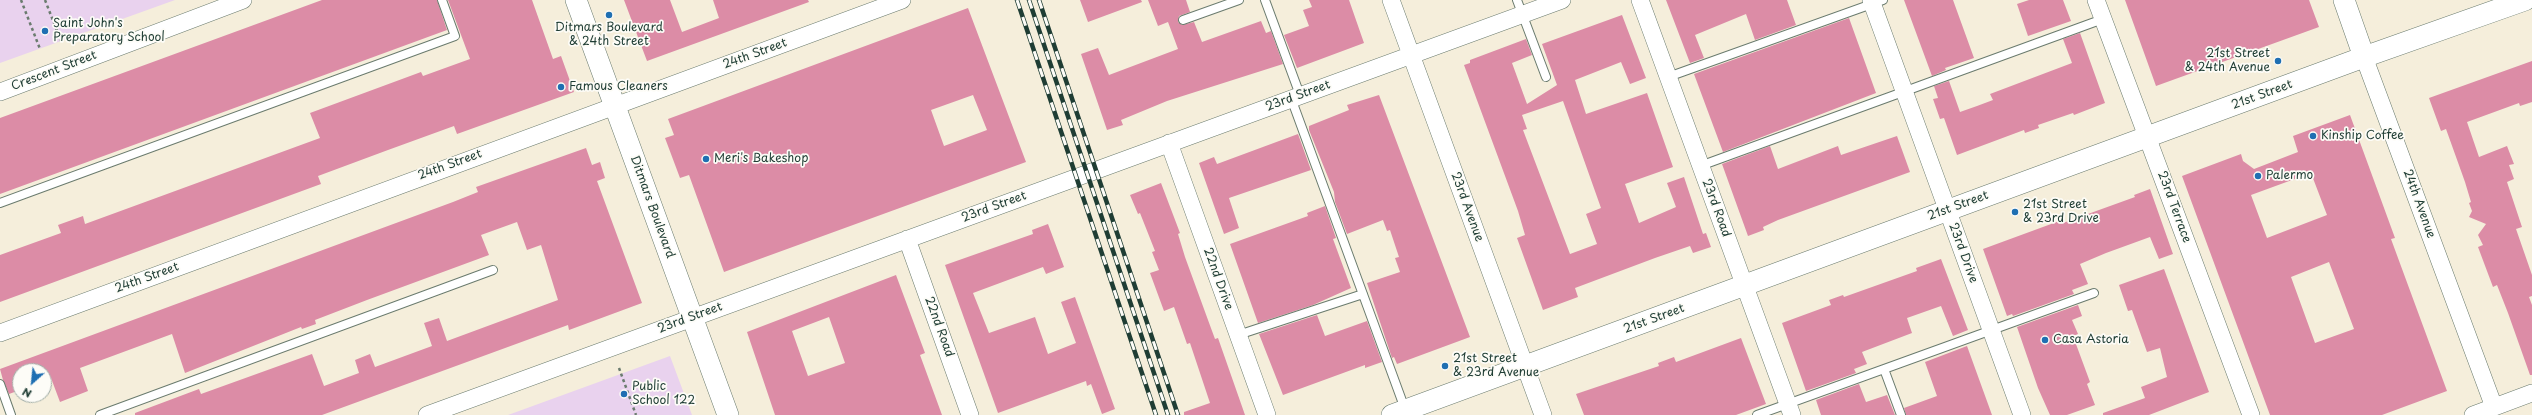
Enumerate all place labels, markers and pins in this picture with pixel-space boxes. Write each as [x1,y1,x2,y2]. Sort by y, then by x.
marker: Ditmars Boulevard & 24th Street [604,10,614,20]
place label: Saint John's Preparatory School [53,17,165,45]
place label: Ditmars Boulevard & 24th Street [555,21,663,49]
marker: Saint John's Preparatory School [40,26,50,36]
place label: 21st Street & 24th Avenue [2185,47,2270,75]
marker: 21st Street & 24th Avenue [2273,56,2283,66]
place label: Famous Cleaners [569,80,668,94]
marker: Famous Cleaners [556,82,566,92]
place label: Kinship Coffee [2321,129,2404,143]
marker: Kinship Coffee [2308,131,2318,141]
place label: Meri's Bakeshop [714,152,808,166]
marker: Meri's Bakeshop [701,154,711,164]
place label: Palermo [2266,169,2313,183]
marker: Palermo [2253,171,2263,181]
place label: 21st Street & 23rd Drive [2023,198,2099,226]
marker: 21st Street & 23rd Drive [2010,207,2020,217]
place label: Casa Astoria [2053,333,2129,347]
marker: Casa Astoria [2040,335,2050,345]
place label: 21st Street & 23rd Avenue [1453,352,1539,380]
marker: 21st Street & 23rd Avenue [1440,361,1450,371]
place label: Public School 122 [632,380,695,408]
marker: Public School 122 [619,389,629,399]

